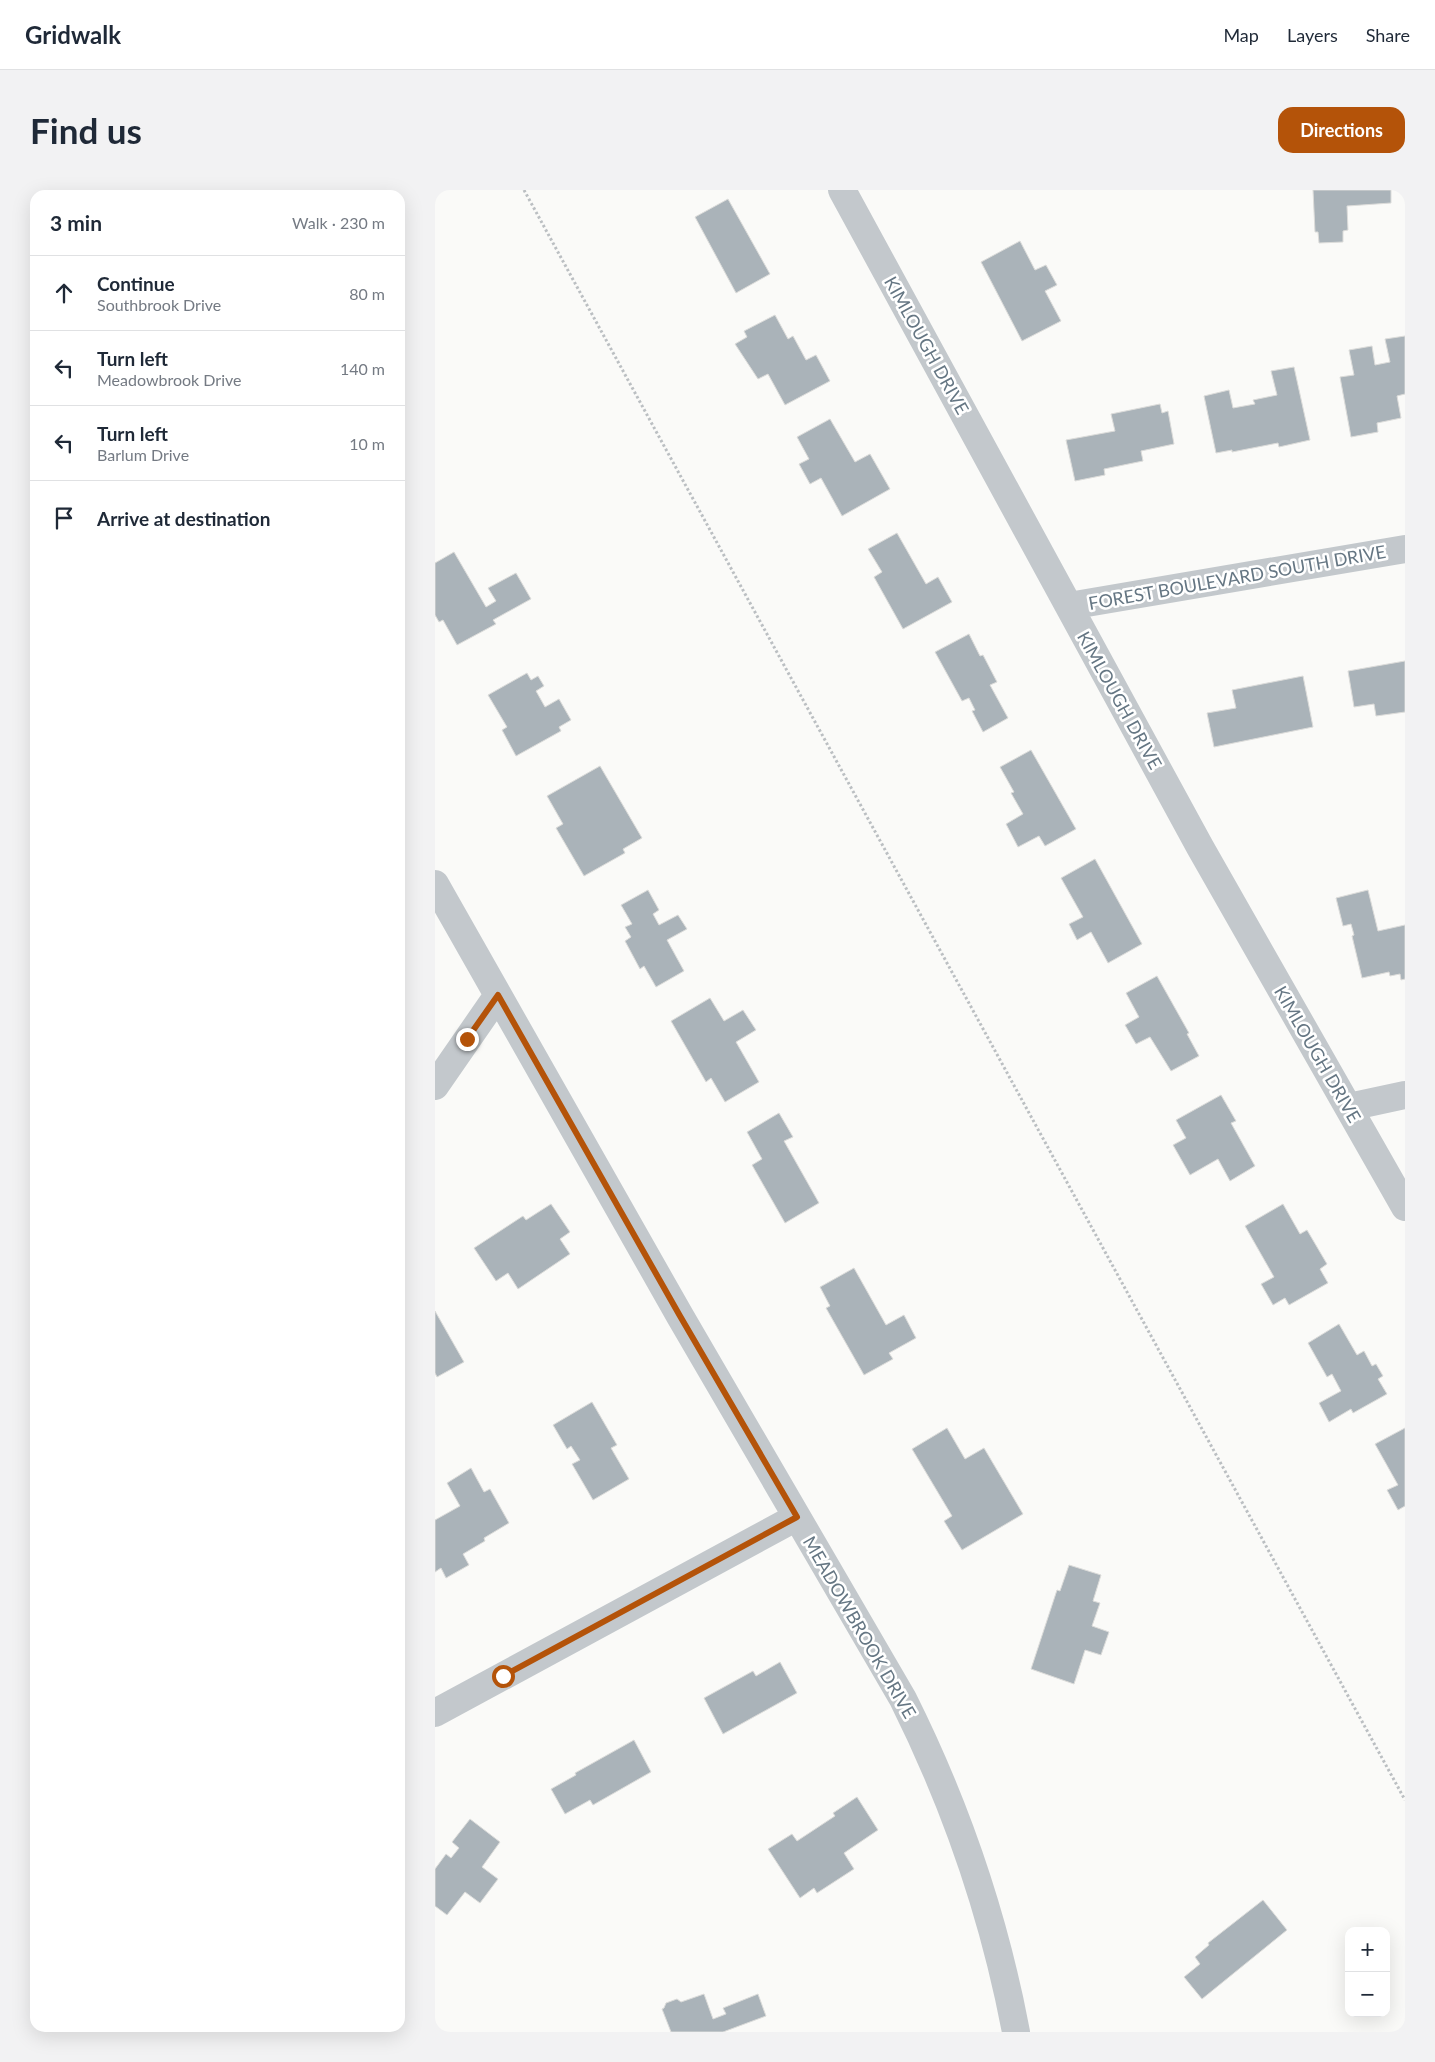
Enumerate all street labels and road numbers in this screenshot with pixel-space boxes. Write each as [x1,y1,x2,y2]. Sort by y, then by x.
street label: KIMLOUGH DRIVE [880,272,974,418]
street label: FOREST BOULEVARD SOUTH DRIVE [1087,540,1387,614]
street label: KIMLOUGH DRIVE [1073,627,1167,773]
street label: KIMLOUGH DRIVE [1270,982,1366,1126]
street label: MEADOWBROOK DRIVE [799,1532,921,1722]

